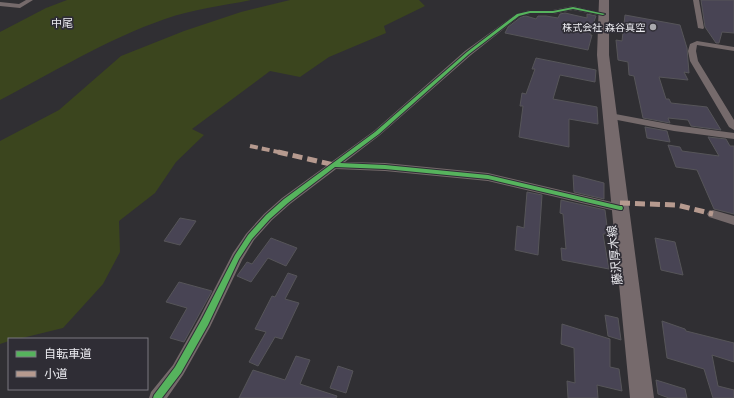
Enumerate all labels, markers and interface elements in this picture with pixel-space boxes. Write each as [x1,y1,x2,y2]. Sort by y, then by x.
district label: 中尾 [51,16,73,30]
place label: 株式会社 森谷真空 [562,21,645,34]
marker: 株式会社 森谷真空 [648,22,658,32]
street label: 藤沢厚木線 [604,224,626,286]
legend [8,338,148,390]
text: 自転車道 [44,346,92,362]
text: 小道 [44,366,68,382]

